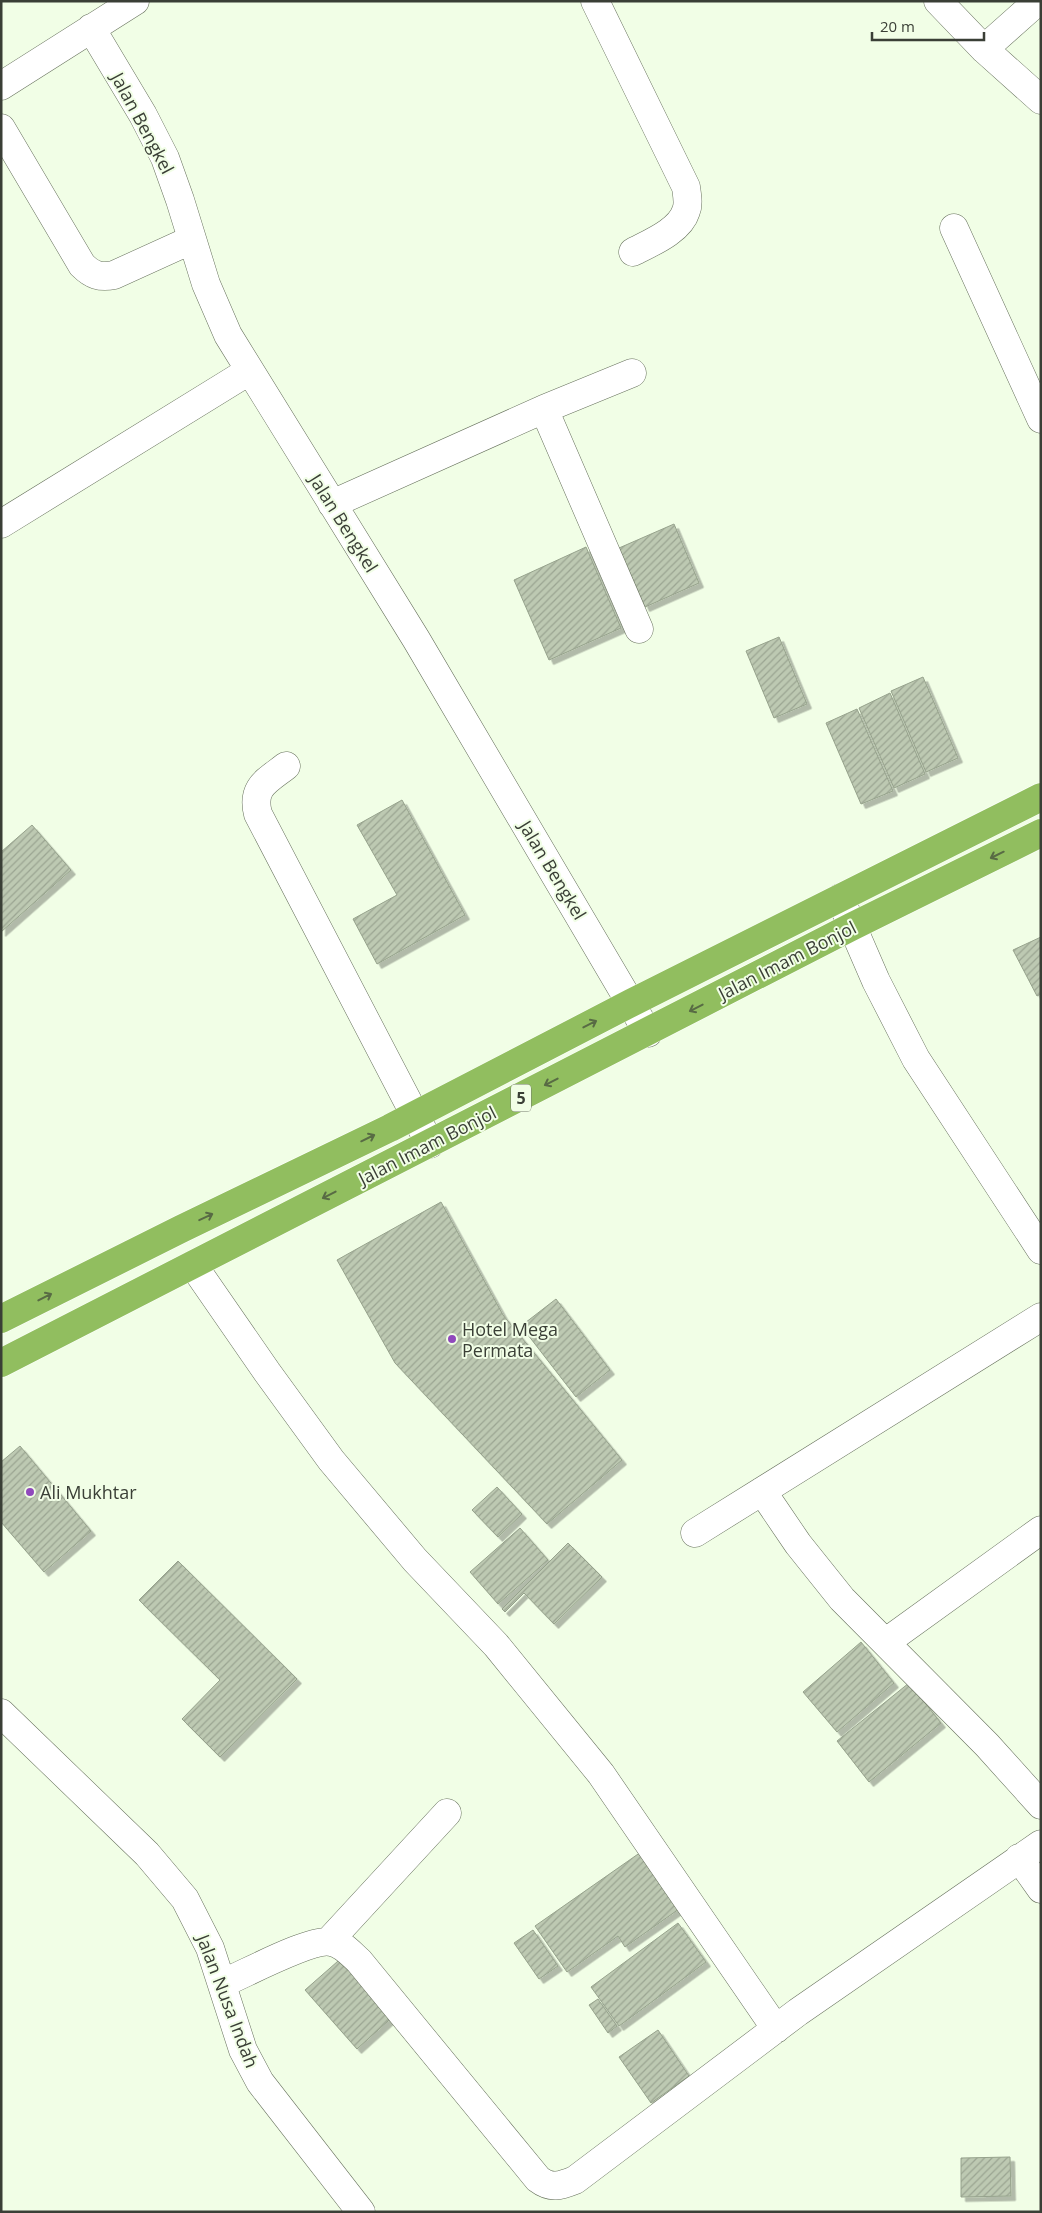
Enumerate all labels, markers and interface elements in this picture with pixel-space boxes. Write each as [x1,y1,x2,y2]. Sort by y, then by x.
scale bar [872,10,984,42]
text: 20 m [880,16,915,36]
street label: Jalan Bengkel [105,66,180,178]
street label: Jalan Bengkel [303,468,384,577]
street label: Jalan Bengkel [513,814,592,924]
one-way arrow [990,851,1005,860]
street label: Jalan Imam Bonjol [712,915,860,1006]
one-way arrow [689,1004,704,1013]
one-way arrow [582,1019,597,1028]
one-way arrow [544,1077,559,1087]
road number: 5 [511,1084,531,1112]
street label: Jalan Imam Bonjol [352,1100,500,1191]
one-way arrow [360,1133,375,1143]
one-way arrow [321,1190,336,1200]
one-way arrow [198,1212,213,1221]
one-way arrow [37,1292,52,1301]
place label: Hotel Mega Permata [462,1317,558,1362]
marker: Hotel Mega Permata [446,1333,458,1345]
place label: Ali Mukhtar [40,1480,137,1504]
marker: Ali Mukhtar [24,1486,36,1498]
street label: Jalan Nusa Indah [191,1929,264,2071]

